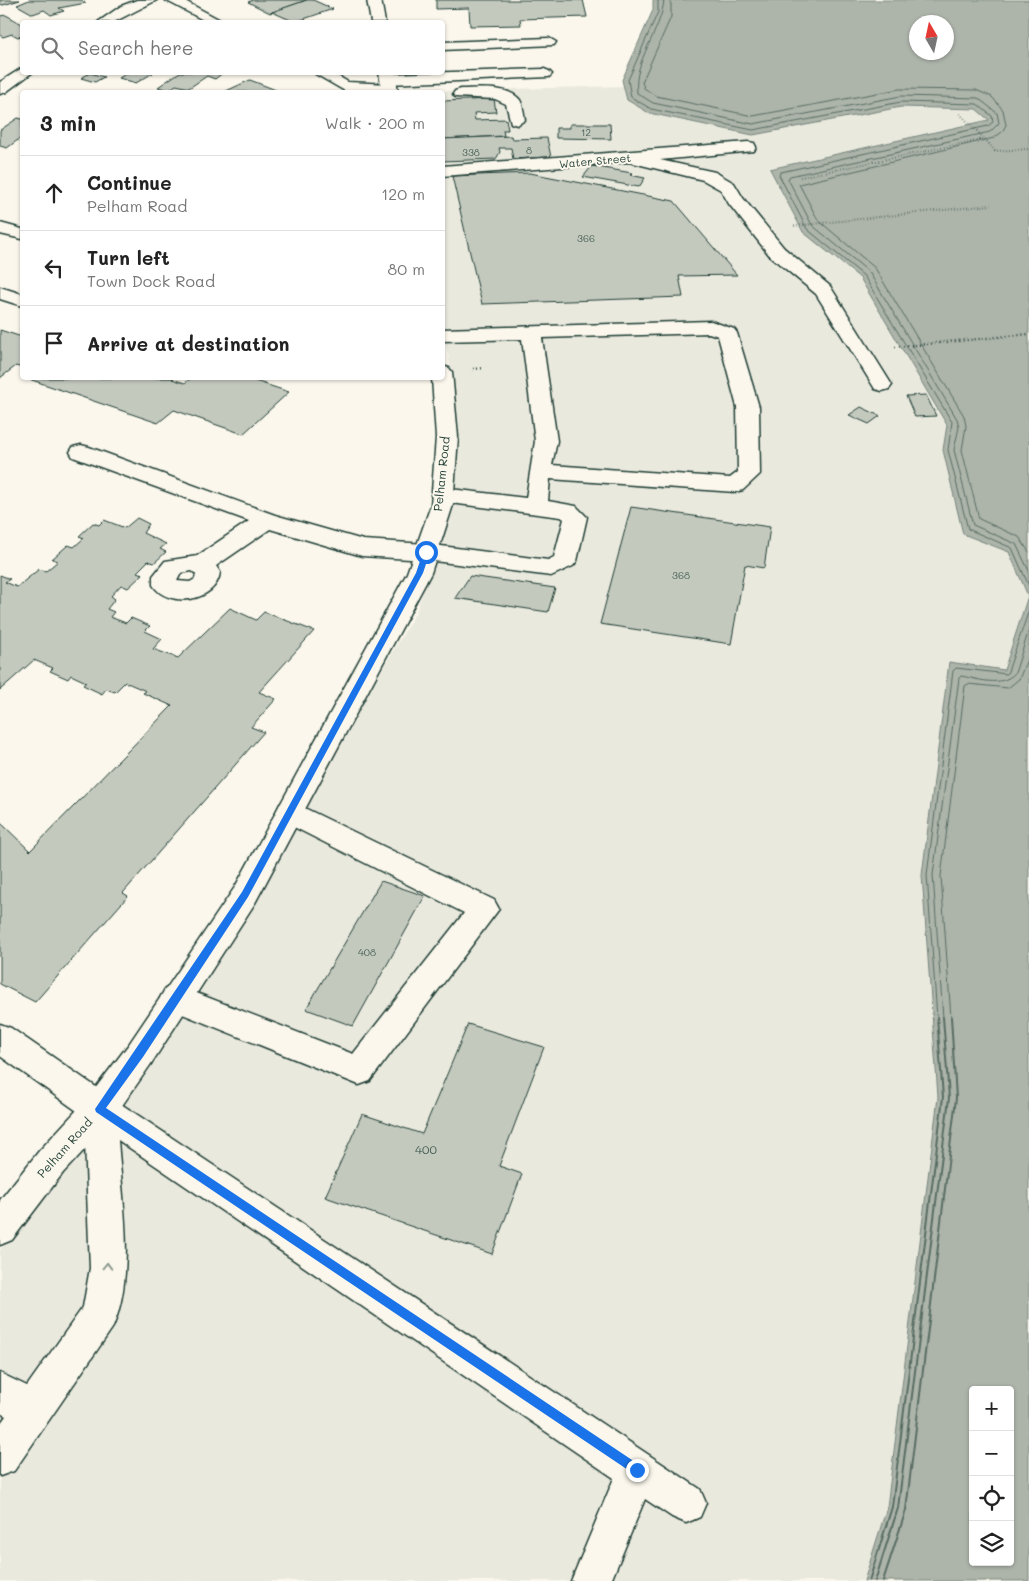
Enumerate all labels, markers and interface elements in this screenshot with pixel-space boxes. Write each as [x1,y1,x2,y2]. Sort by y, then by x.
north arrow [909,15,954,60]
search box [20,20,445,75]
icon: search [38,34,66,62]
text: Search here [78,35,194,60]
text: 3 min [40,109,96,136]
text: Walk · 200 m [325,112,425,133]
house number: 12 [581,125,591,139]
house number: 8 [526,143,532,157]
house number: 338 [462,145,480,159]
street label: Water Street [558,150,632,171]
text: Continue [87,170,172,195]
icon: ahead [40,179,68,207]
text: 120 m [381,183,425,204]
text: Pelham Road [87,195,187,216]
house number: 366 [577,231,595,245]
text: Turn left [87,245,170,270]
icon: left [40,254,68,282]
text: 80 m [388,258,425,279]
text: Town Dock Road [87,270,215,291]
icon: arrive [40,329,68,357]
text: Arrive at destination [87,331,290,356]
street label: Pelham Road [429,435,453,512]
route start [415,541,438,564]
house number: 368 [672,568,690,582]
house number: 408 [358,945,376,959]
street label: Pelham Road [33,1114,96,1181]
house number: 400 [415,1141,438,1157]
one-way arrow [102,1262,113,1270]
map controls [969,1386,1014,1566]
button: + [969,1386,1014,1431]
button: − [969,1431,1014,1476]
route end [626,1459,649,1482]
button: locate [969,1476,1014,1521]
button: layers [969,1521,1014,1566]

